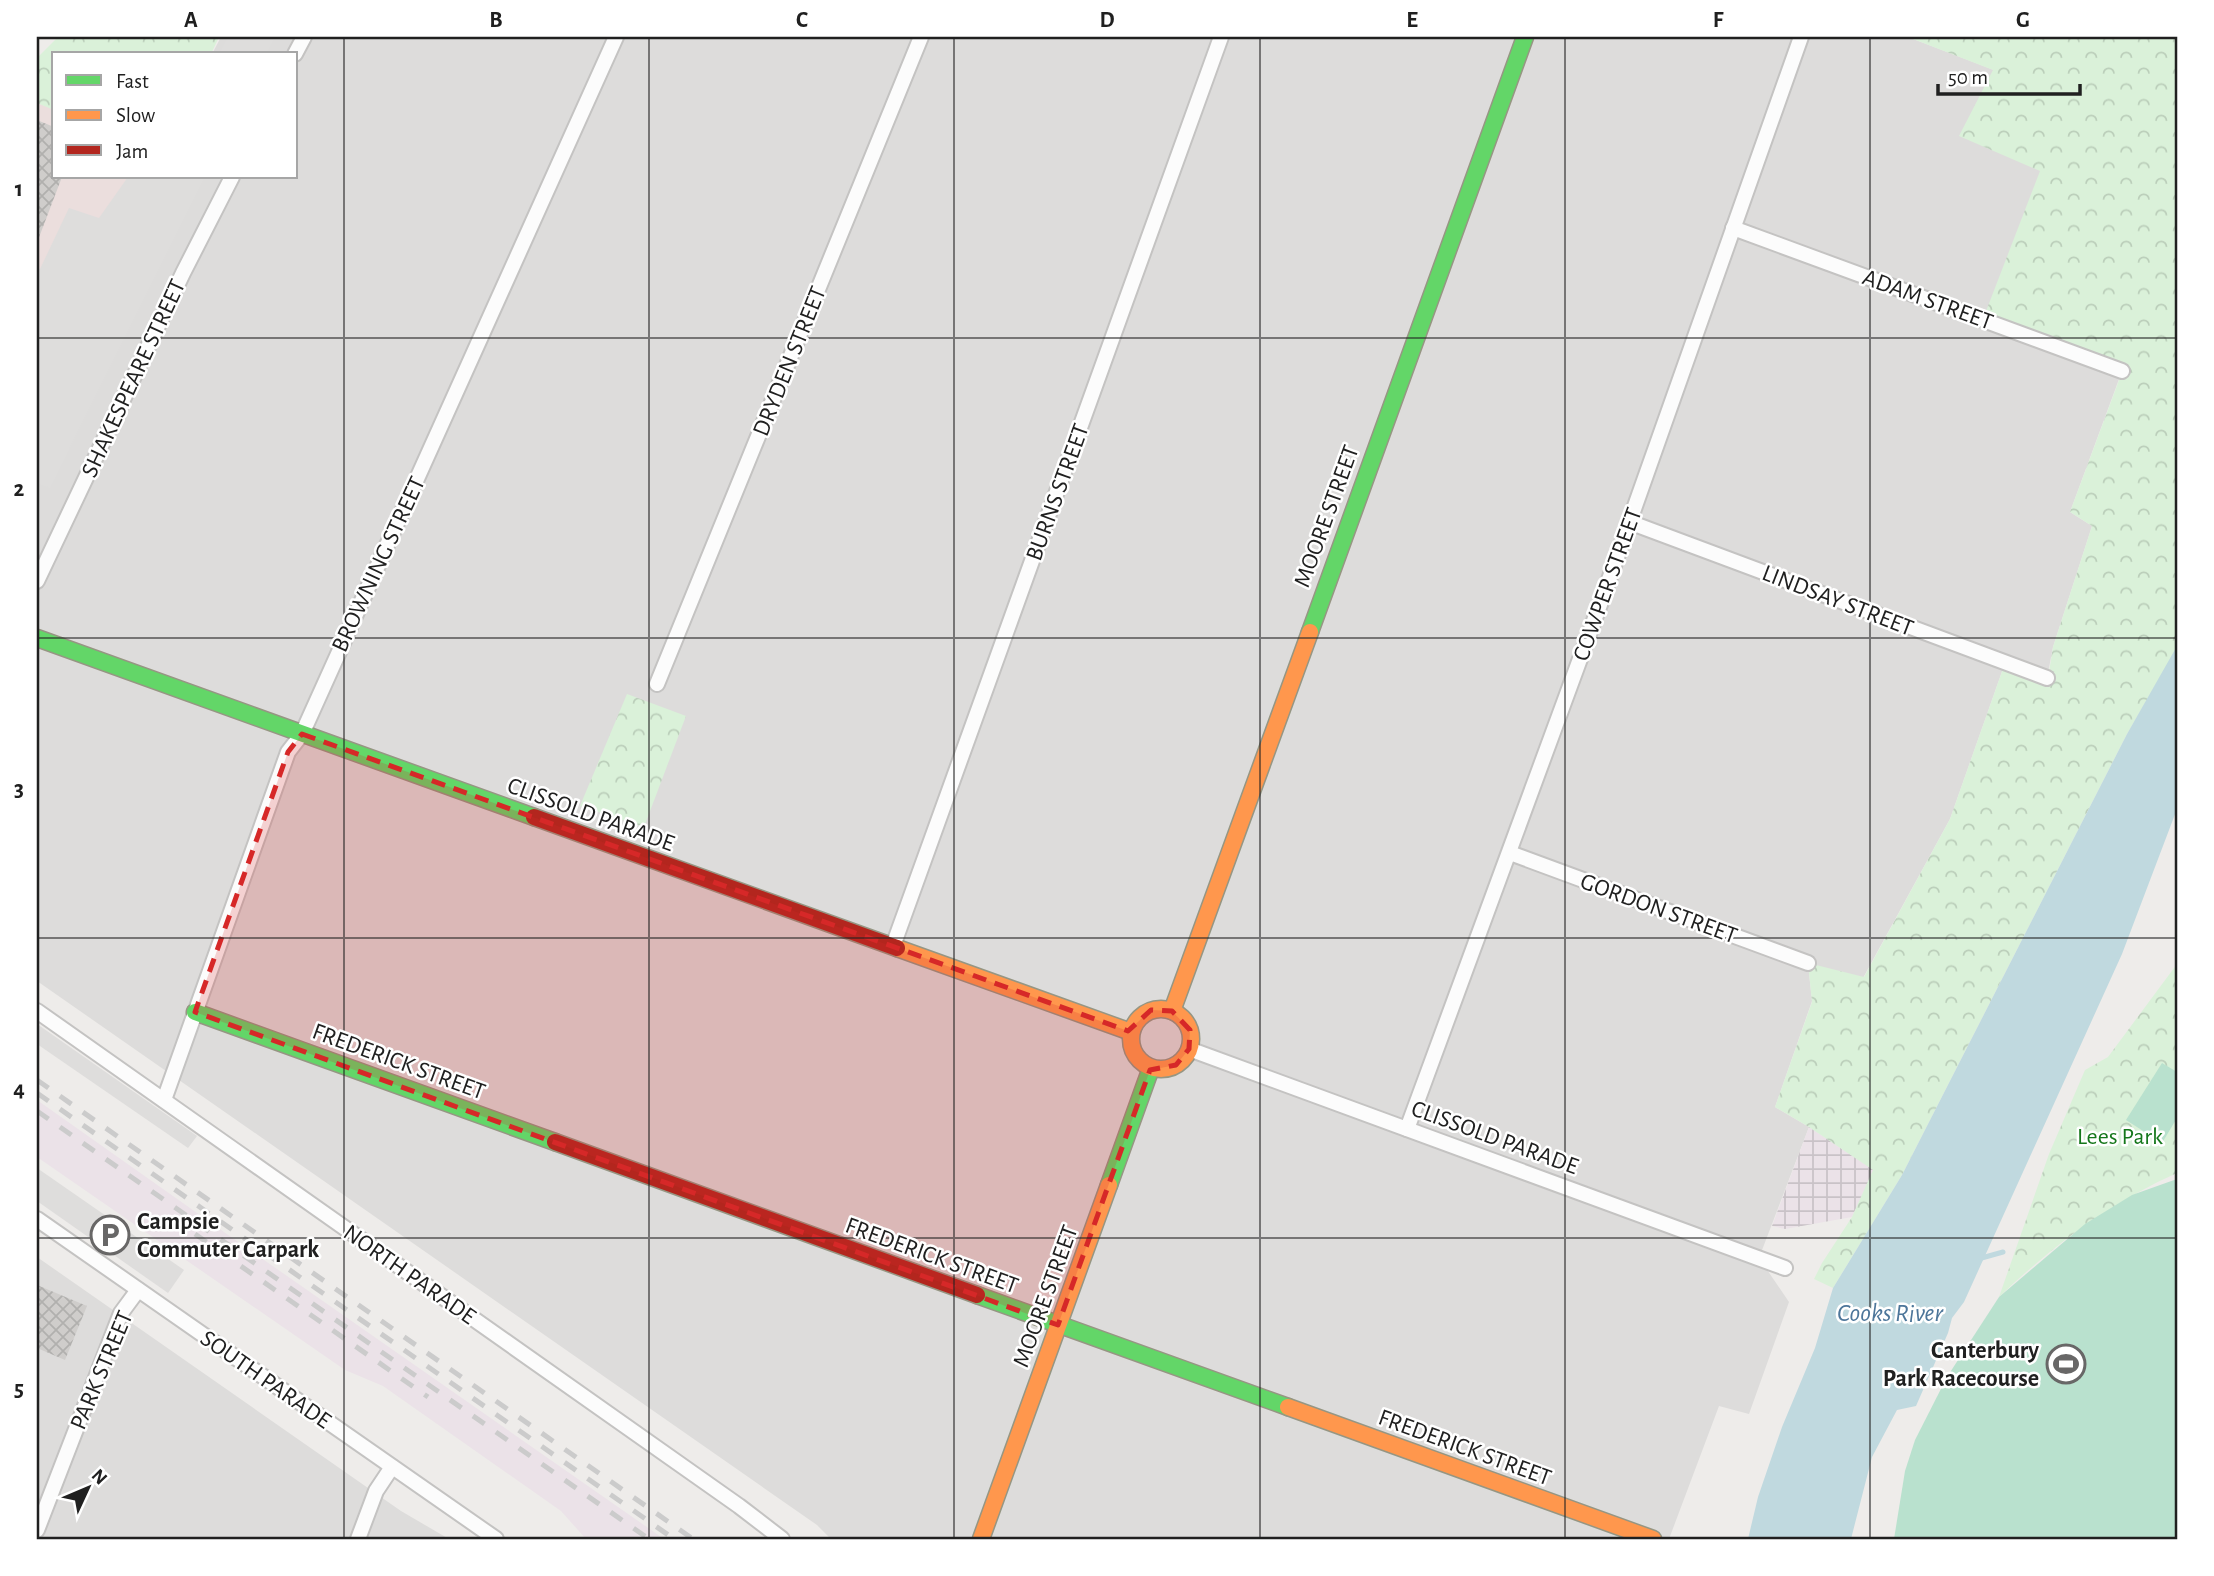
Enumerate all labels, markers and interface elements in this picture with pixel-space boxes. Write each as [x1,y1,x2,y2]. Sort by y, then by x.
text: A [184,9,198,32]
text: B [489,9,503,32]
text: C [796,9,808,32]
text: D [1099,9,1115,32]
text: E [1406,9,1418,32]
text: F [1713,9,1724,32]
text: G [2016,9,2030,32]
legend [52,52,298,178]
scale bar [1938,52,2079,96]
text: 50 m [1948,67,1988,88]
text: Fast [116,71,149,92]
text: Slow [116,105,155,126]
text: Jam [116,141,148,162]
text: 1 [15,178,23,201]
street label: ADAM STREET [1859,265,1996,335]
street label: SHAKESPEARE STREET [78,276,190,481]
street label: DRYDEN STREET [749,283,831,440]
street label: BURNS STREET [1022,420,1094,564]
street label: MOORE STREET [1290,442,1364,591]
street label: BROWNING STREET [328,473,430,656]
text: 2 [14,478,25,501]
street label: COWPER STREET [1569,504,1647,664]
street label: LINDSAY STREET [1759,561,1917,641]
street label: CLISSOLD PARADE [504,774,678,856]
text: 3 [14,778,24,801]
street label: GORDON STREET [1577,869,1740,949]
street label: FREDERICK STREET [309,1020,489,1104]
text: 4 [13,1078,25,1101]
street label: CLISSOLD PARADE [1408,1097,1582,1179]
park label: Lees Park [2077,1125,2163,1149]
place label: Campsie Commuter Carpark [137,1210,319,1262]
parking icon: Campsie Commuter Carpark [89,1214,131,1256]
street label: FREDERICK STREET [842,1214,1022,1298]
street label: NORTH PARADE [339,1220,480,1329]
street label: MOORE STREET [1009,1222,1083,1371]
water label: Cooks River [1837,1300,1944,1326]
street label: PARK STREET [66,1307,138,1433]
street label: SOUTH PARADE [196,1326,335,1434]
place label: Canterbury Park Racecourse [1883,1339,2039,1391]
sports icon: Canterbury Park Racecourse [2045,1343,2087,1385]
text: 5 [14,1378,24,1401]
street label: FREDERICK STREET [1375,1406,1555,1490]
north arrow [52,1454,122,1524]
text: N [88,1466,111,1489]

